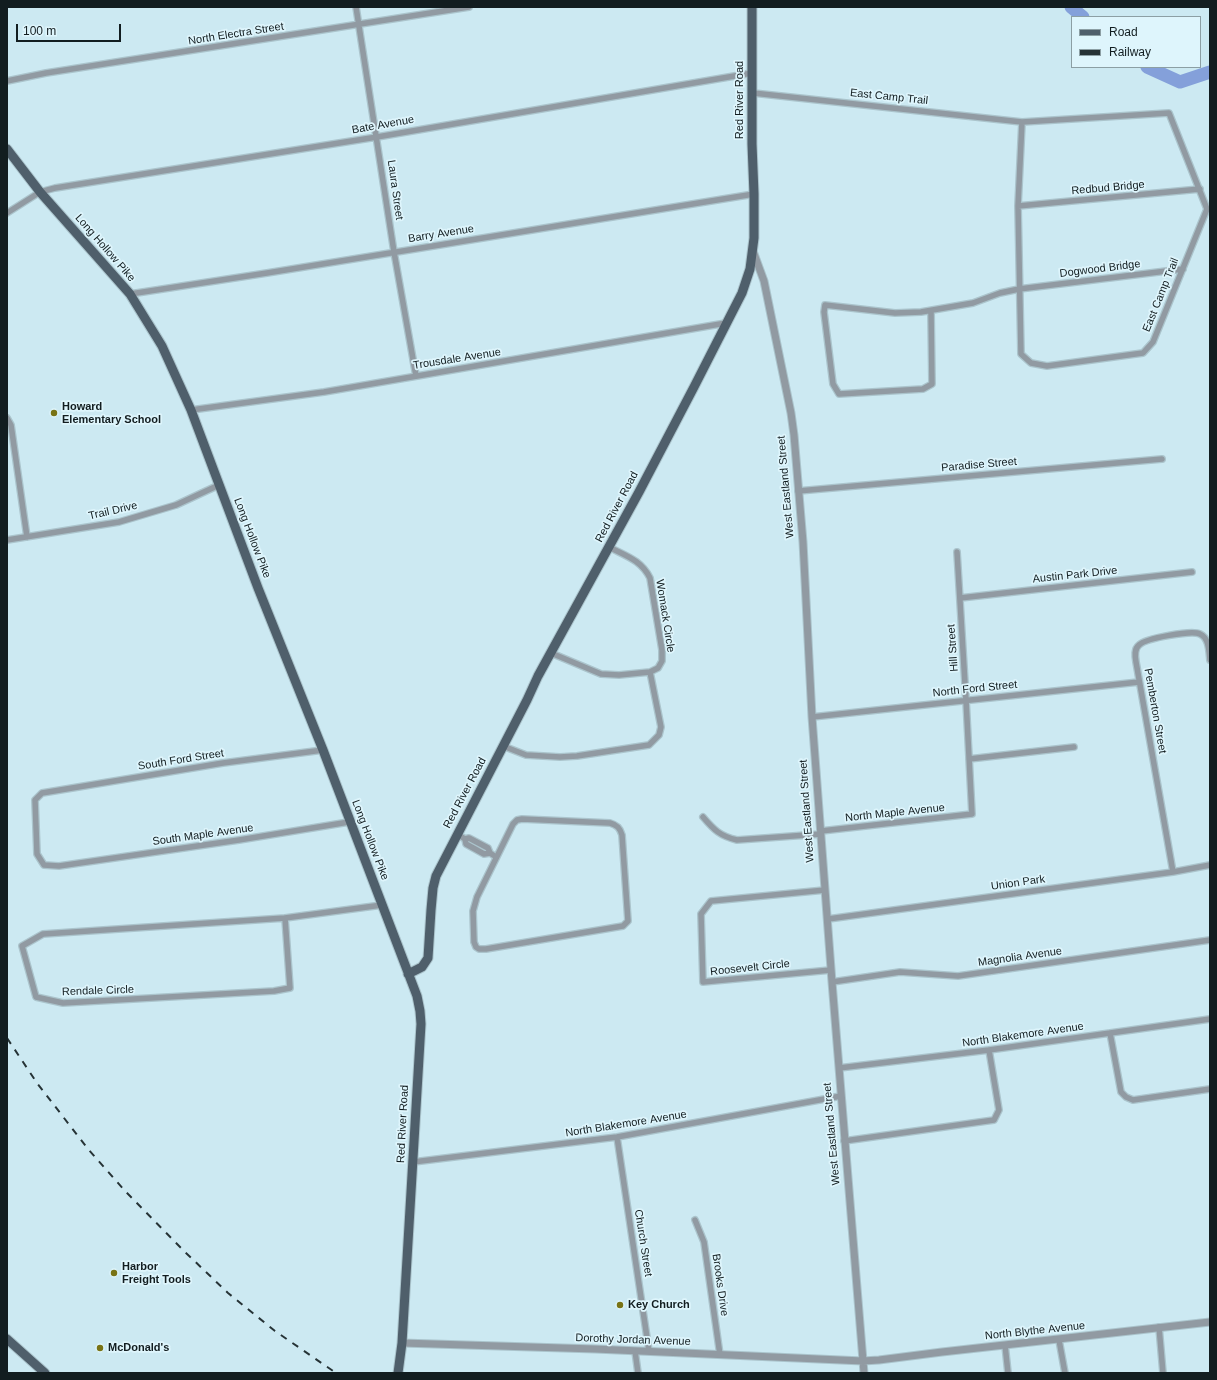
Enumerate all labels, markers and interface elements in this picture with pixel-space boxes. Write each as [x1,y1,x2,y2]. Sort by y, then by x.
scale bar [18,16,123,42]
legend [1071,16,1201,68]
street label: North Electra Street [187,20,285,48]
text: 100 m [23,24,56,38]
text: Road [1109,25,1138,39]
text: Railway [1109,45,1151,59]
street label: Red River Road [733,61,747,139]
street label: East Camp Trail [849,86,929,108]
street label: Bate Avenue [351,113,415,137]
street label: Laura Street [384,159,406,221]
street label: Redbud Bridge [1071,178,1145,198]
street label: Long Hollow Pike [72,212,138,284]
street label: Barry Avenue [407,222,475,246]
street label: East Camp Trail [1140,256,1182,334]
street label: Dogwood Bridge [1059,257,1141,281]
street label: Trousdale Avenue [412,346,502,372]
place label: Howard Elementary School [62,400,161,426]
marker: Howard Elementary School [49,408,59,418]
street label: West Eastland Street [775,435,797,539]
street label: Paradise Street [941,455,1017,475]
street label: Red River Road [593,469,641,545]
street label: Long Hollow Pike [231,496,273,580]
street label: Trail Drive [87,499,139,523]
street label: Austin Park Drive [1032,564,1118,586]
street label: Womack Circle [653,579,677,653]
street label: Hill Street [945,624,961,672]
street label: Pemberton Street [1141,667,1169,755]
street label: North Ford Street [932,678,1018,700]
street label: South Ford Street [137,747,225,773]
street label: Red River Road [441,755,489,831]
street label: West Eastland Street [797,759,817,863]
street label: Long Hollow Pike [349,798,391,882]
street label: North Maple Avenue [845,801,945,825]
street label: South Maple Avenue [152,821,254,849]
street label: Union Park [990,873,1046,893]
street label: Magnolia Avenue [977,945,1063,969]
street label: Roosevelt Circle [709,957,791,979]
street label: Rendale Circle [62,983,134,999]
street label: North Blakemore Avenue [961,1020,1085,1050]
street label: West Eastland Street [821,1082,843,1186]
street label: Red River Road [394,1085,412,1163]
street label: North Blakemore Avenue [564,1108,688,1140]
street label: Church Street [631,1208,655,1278]
street label: Brooks Drive [709,1253,731,1317]
place label: Harbor Freight Tools [122,1260,191,1286]
marker: Harbor Freight Tools [109,1268,119,1278]
place label: Key Church [628,1298,690,1312]
marker: Key Church [615,1300,625,1310]
street label: North Blythe Avenue [984,1319,1086,1343]
street label: Dorothy Jordan Avenue [575,1331,691,1349]
place label: McDonald's [108,1341,169,1355]
marker: McDonald's [95,1343,105,1353]

